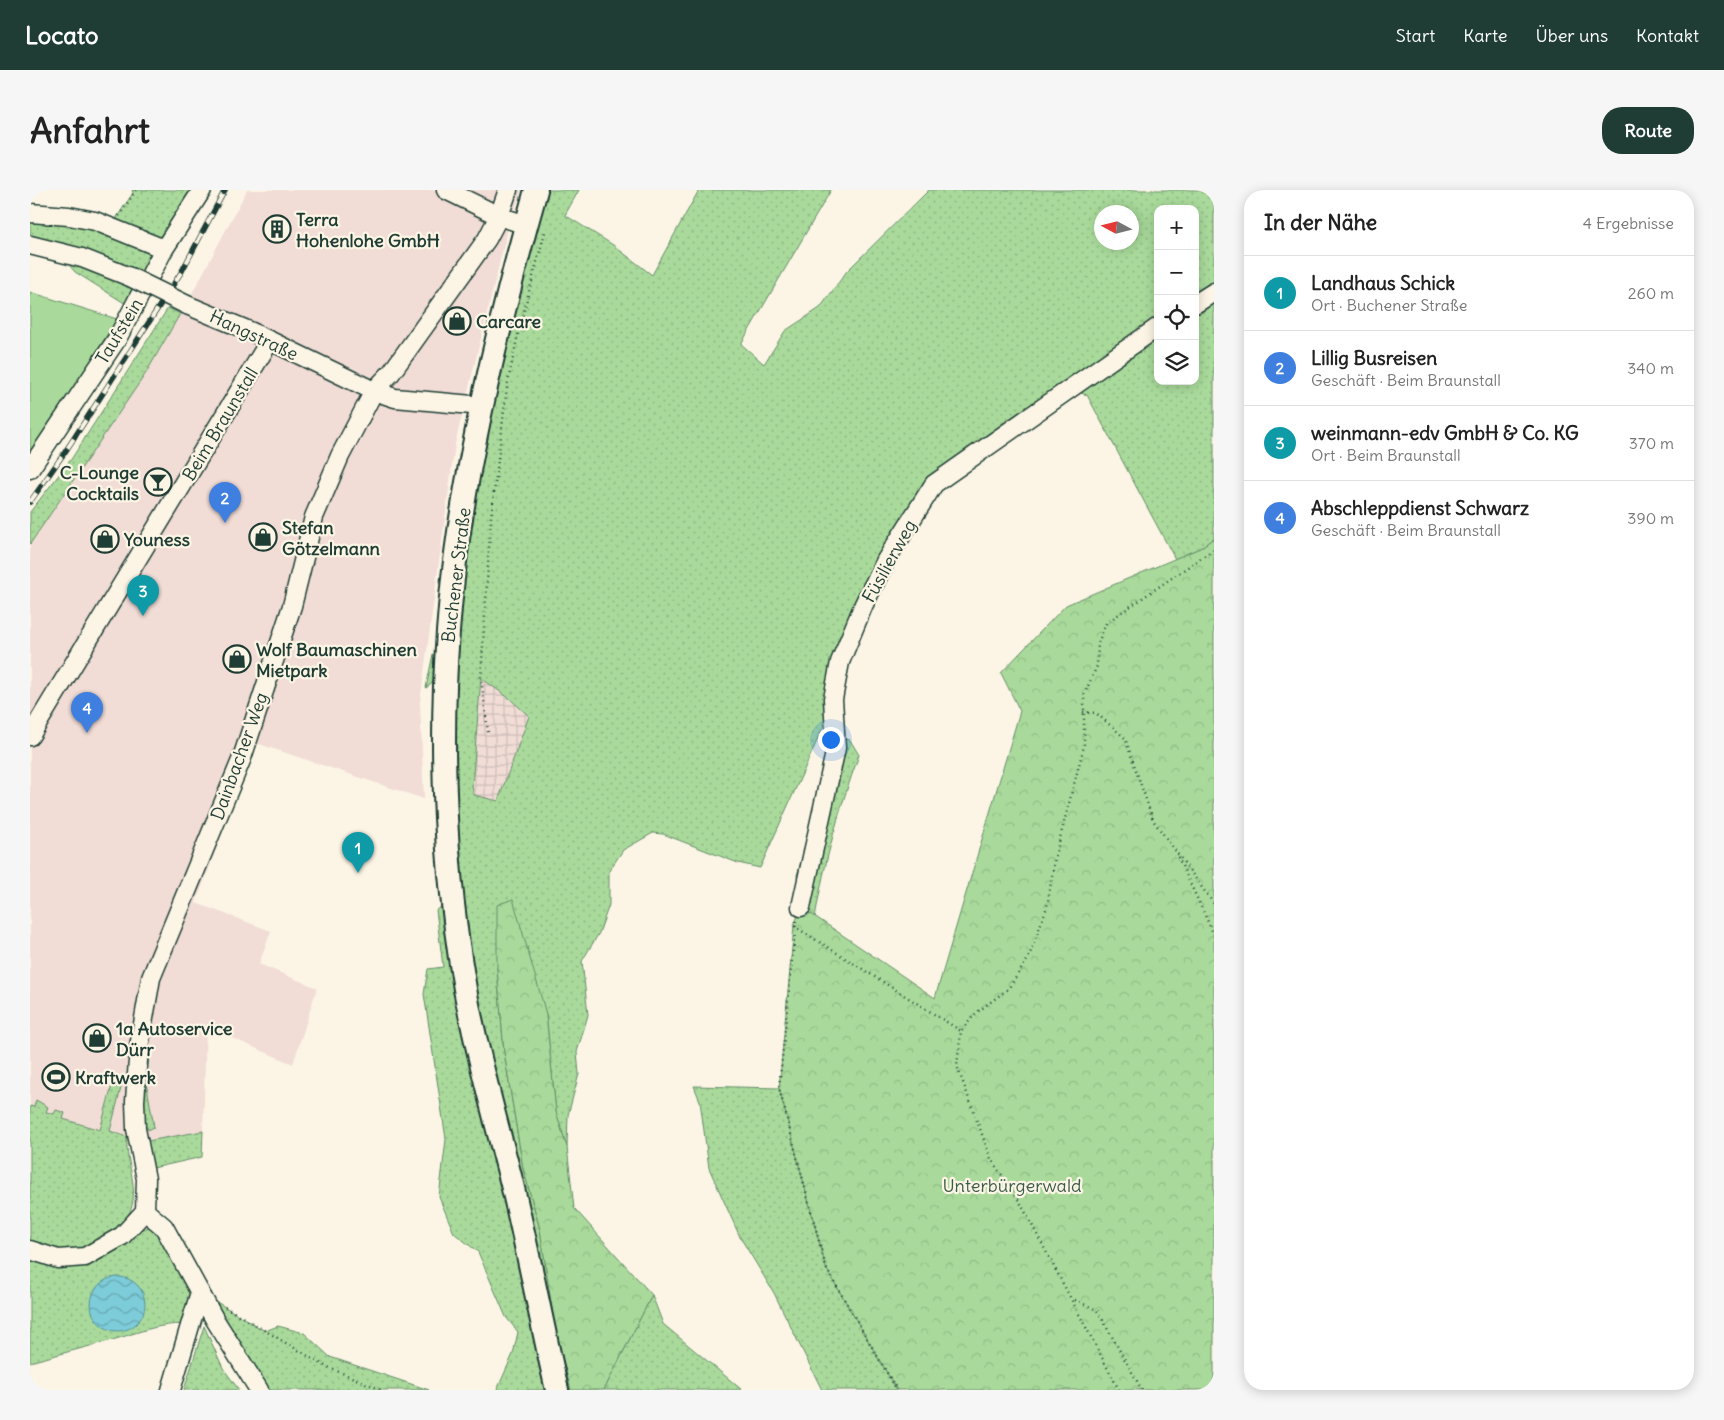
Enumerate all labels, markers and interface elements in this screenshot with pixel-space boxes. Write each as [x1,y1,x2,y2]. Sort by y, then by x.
text: Locato [25,20,99,50]
text: Start [1396,24,1435,47]
text: Karte [1463,24,1508,47]
text: Über uns [1536,24,1608,47]
text: Kontakt [1636,24,1699,47]
button: Route [1602,107,1694,154]
text: Anfahrt [30,108,150,152]
north arrow [1094,205,1139,250]
map controls [1154,205,1199,385]
button: + [1154,205,1199,250]
place label: Terra Hohenlohe GmbH [296,208,440,252]
text: In der Nähe [1264,209,1377,236]
text: 4 Ergebnisse [1583,213,1674,233]
building icon: Terra Hohenlohe GmbH [262,214,292,244]
button: − [1154,250,1199,295]
text: Landhaus Schick [1311,271,1455,295]
text: 1 [1277,283,1283,303]
text: 260 m [1628,283,1674,303]
street label: Taufstein [90,294,148,368]
button: locate [1154,295,1199,340]
text: Ort · Buchener Straße [1311,295,1467,315]
street label: Hangstraße [206,305,302,365]
shop icon: Carcare [442,306,472,336]
place label: Carcare [476,310,541,333]
button: layers [1154,340,1199,385]
text: Lillig Busreisen [1311,346,1437,370]
text: 2 [1276,358,1284,378]
text: 340 m [1627,358,1674,378]
street label: Beim Braunstall [177,363,263,485]
text: Geschäft · Beim Braunstall [1311,370,1501,390]
text: weinmann-edv GmbH & Co. KG [1311,421,1579,445]
text: 3 [1275,433,1285,453]
text: 370 m [1629,433,1674,453]
text: Ort · Beim Braunstall [1311,445,1460,465]
place label: C-Lounge Cocktails [60,461,139,505]
bar icon: C-Lounge Cocktails [143,467,173,497]
pin: 2 [209,482,241,523]
text: Abschleppdienst Schwarz [1311,496,1529,520]
street label: Buchener Straße [436,506,476,644]
text: 4 [1275,508,1285,528]
text: 390 m [1627,508,1674,528]
place label: Stefan Götzelmann [282,516,381,560]
street label: Füsilierweg [857,516,921,606]
text: Geschäft · Beim Braunstall [1311,520,1501,540]
shop icon: Stefan Götzelmann [248,522,278,552]
shop icon: Youness [90,524,120,554]
place label: Youness [123,528,190,551]
pin: 3 [127,575,159,616]
place label: Wolf Baumaschinen Mietpark [256,638,417,682]
shop icon: Wolf Baumaschinen Mietpark [222,644,252,674]
street label: Dainbacher Weg [205,689,273,823]
pin: 4 [71,692,103,733]
your location [818,727,844,753]
pin: 1 [342,832,374,873]
place label: 1a Autoservice Dürr [116,1017,233,1061]
shop icon: 1a Autoservice Dürr [82,1023,112,1053]
sports icon: Kraftwerk [41,1062,71,1092]
place label: Kraftwerk [75,1066,156,1089]
park label: Unterbürgerwald [942,1174,1082,1197]

